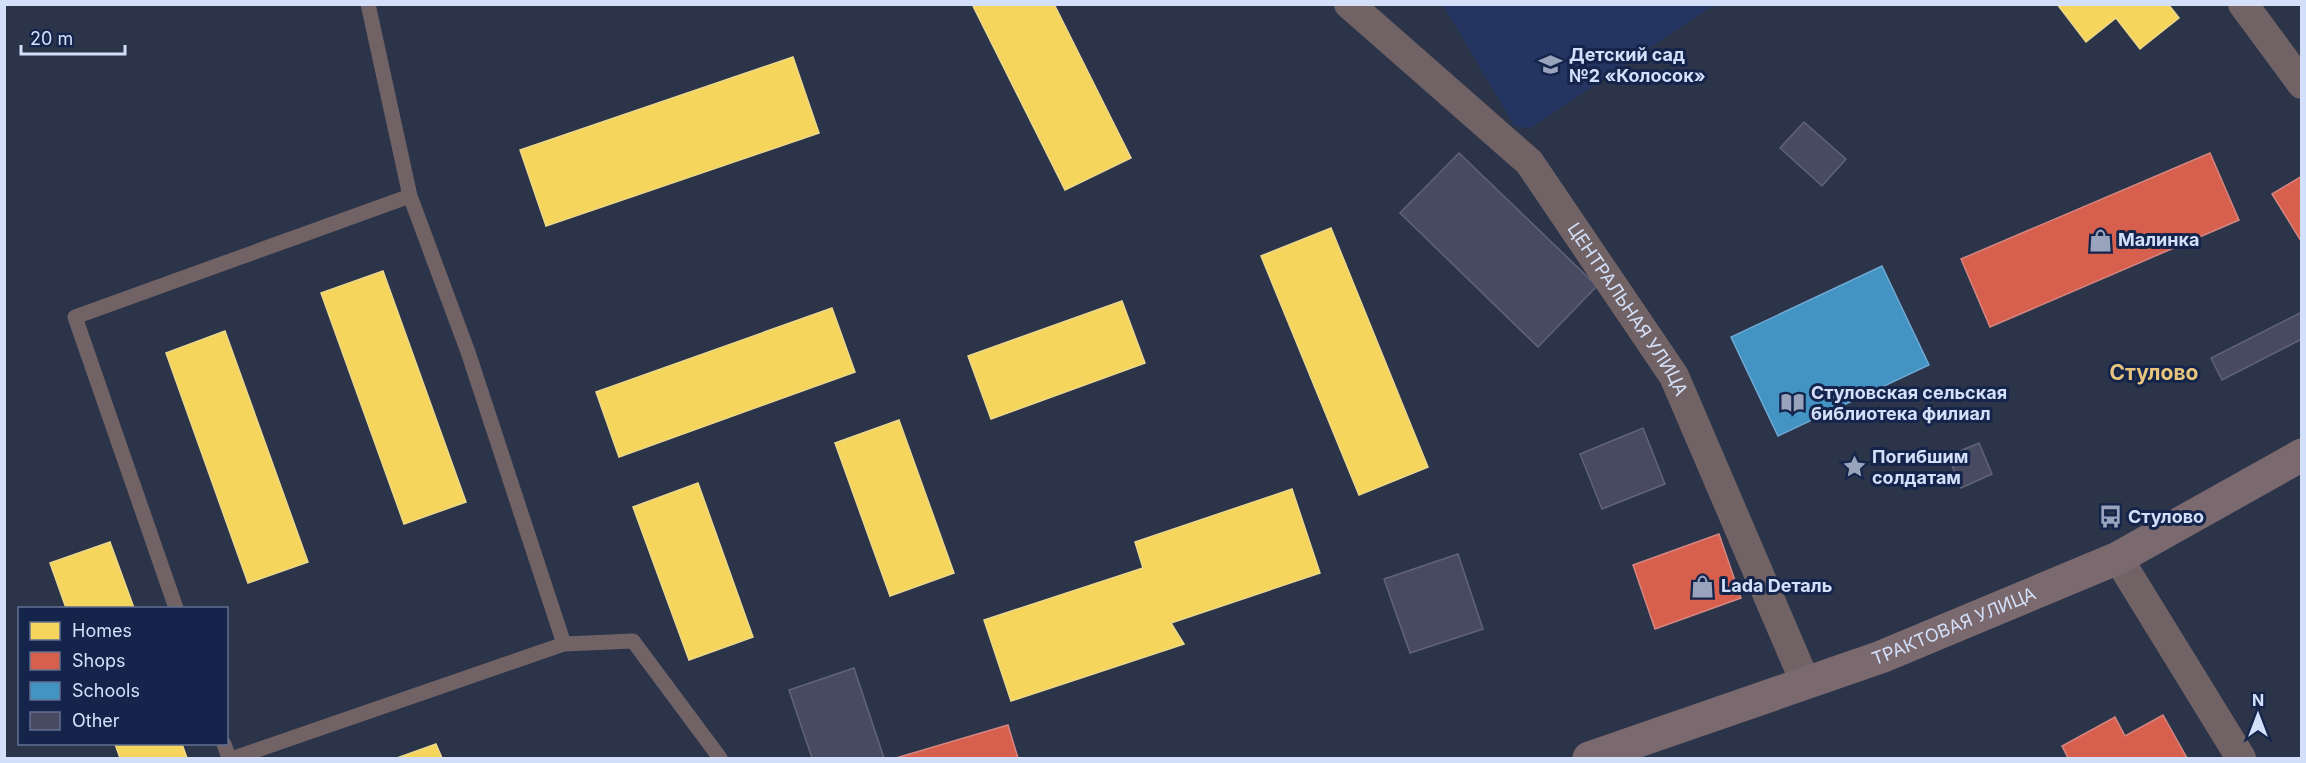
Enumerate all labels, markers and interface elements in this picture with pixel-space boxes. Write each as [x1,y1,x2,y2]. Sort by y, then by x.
scale bar [21,18,124,56]
text: 20 m [30,28,73,49]
place label: Детский сад №2 «Колосок» [1569,44,1706,86]
school or university icon: Детский сад №2 «Колосок» [1538,52,1564,78]
street label: ЦЕНТРАЛЬНАЯ УЛИЦА [1563,219,1692,399]
shop icon: Малинка [2087,227,2113,253]
place label: Малинка [2118,229,2199,250]
district label: Стулово [2110,360,2199,385]
place label: Стуловская сельская библиотека филиал [1811,382,2007,424]
library icon: Стуловская сельская библиотека филиал [1780,390,1806,416]
place label: Погибшим солдатам [1872,446,1968,488]
place icon: Погибшим солдатам [1841,454,1867,480]
bus stop icon: Стулово [2097,504,2123,530]
place label: Стулово [2128,506,2204,527]
shop icon: Lada Dеталь [1690,573,1716,599]
place label: Lada Dеталь [1721,575,1832,596]
street label: ТРАКТОВАЯ УЛИЦА [1869,583,2039,669]
legend [18,607,228,745]
text: Homes [72,620,132,641]
text: Shops [72,650,126,671]
text: Schools [72,680,140,701]
north arrow [2228,685,2288,745]
text: N [2252,690,2264,710]
text: Other [72,710,120,731]

